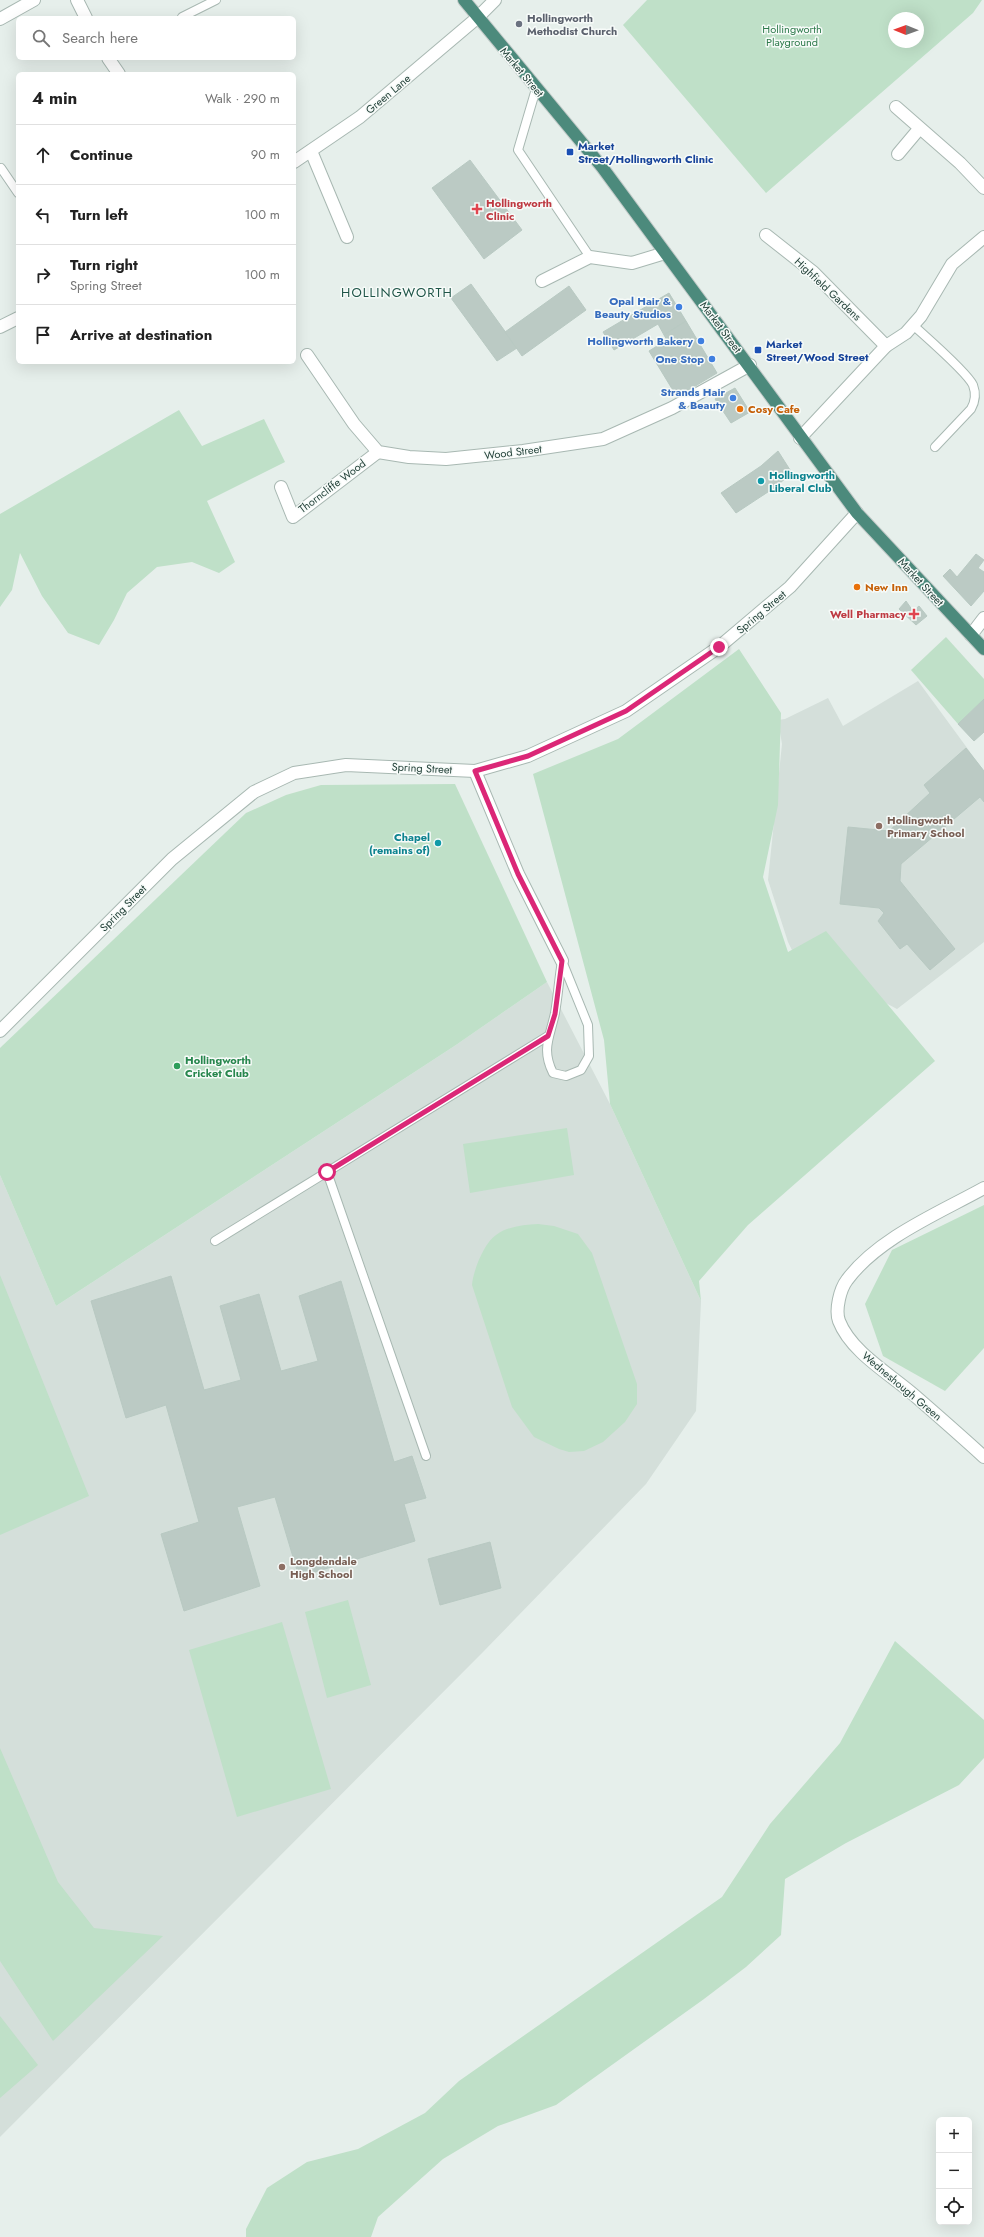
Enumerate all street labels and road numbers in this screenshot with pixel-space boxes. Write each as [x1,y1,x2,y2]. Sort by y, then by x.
street label: Market Street [496,44,548,101]
street label: Green Lane [362,70,414,118]
street label: Highfield Gardens [791,254,865,325]
street label: Market Street [696,298,746,356]
street label: Wood Street [483,440,543,463]
street label: Thorncliffe Wood [295,455,369,517]
street label: Market Street [895,554,948,610]
street label: Spring Street [733,586,790,638]
street label: Spring Street [391,758,453,778]
street label: Spring Street [96,881,150,935]
street label: Wedneshough Green [859,1348,945,1424]

